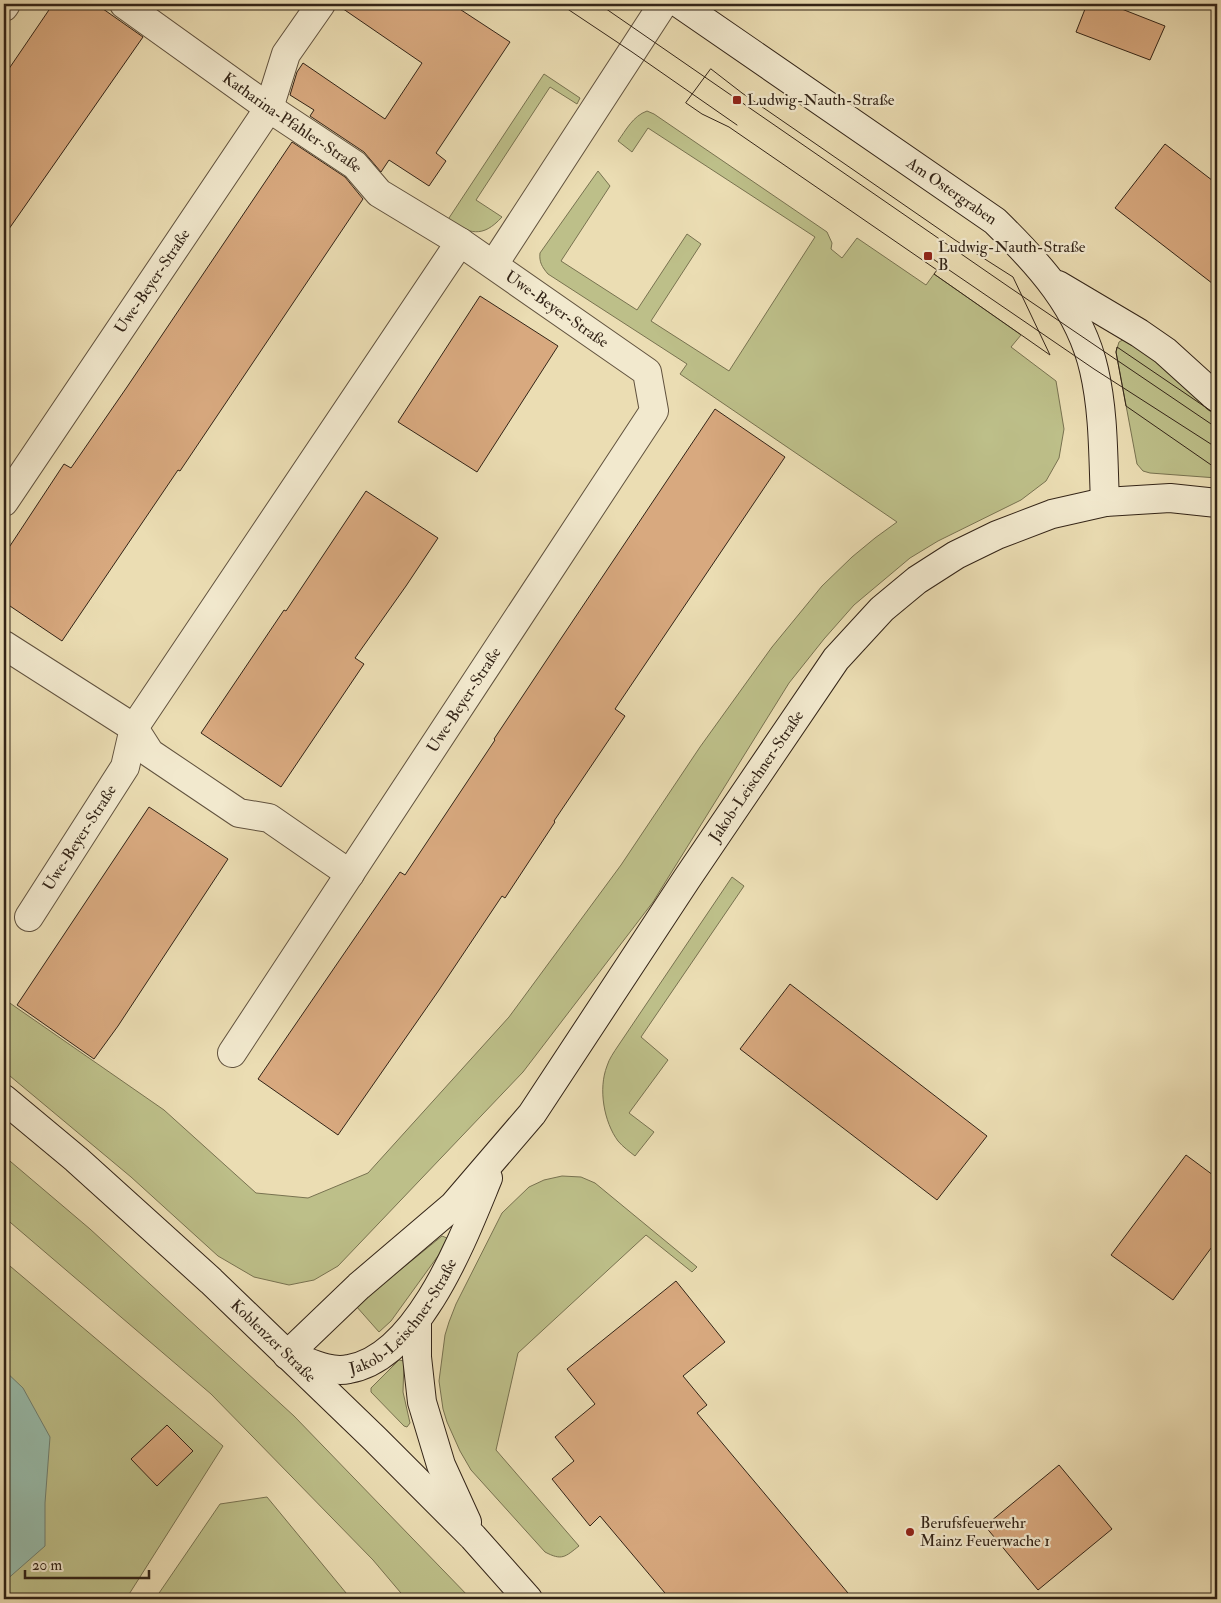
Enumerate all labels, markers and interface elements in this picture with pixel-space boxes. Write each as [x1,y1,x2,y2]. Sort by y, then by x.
street label: Katharina-Pfahler-Straße [219,68,367,177]
place label: Ludwig-Nauth-Straße [747,90,895,110]
marker: Ludwig-Nauth-Straße [731,94,743,106]
street label: Am Ostergraben [902,152,1001,229]
street label: Uwe-Beyer-Straße [110,225,195,337]
place label: Ludwig-Nauth-Straße B [938,237,1086,275]
marker: Ludwig-Nauth-Straße B [922,250,934,262]
street label: Uwe-Beyer-Straße [501,266,613,352]
street label: Uwe-Beyer-Straße [422,643,506,757]
street label: Jakob-Leischner-Straße [704,706,808,847]
street label: Uwe-Beyer-Straße [38,781,121,895]
street label: Jakob-Leischner-Straße [346,1255,461,1380]
street label: Koblenzer Straße [226,1295,320,1387]
place label: Berufsfeuerwehr Mainz Feuerwache 1 [920,1513,1050,1551]
marker: Berufsfeuerwehr Mainz Feuerwache 1 [904,1526,916,1538]
scale bar [25,1548,149,1580]
text: 20 m [32,1556,62,1575]

